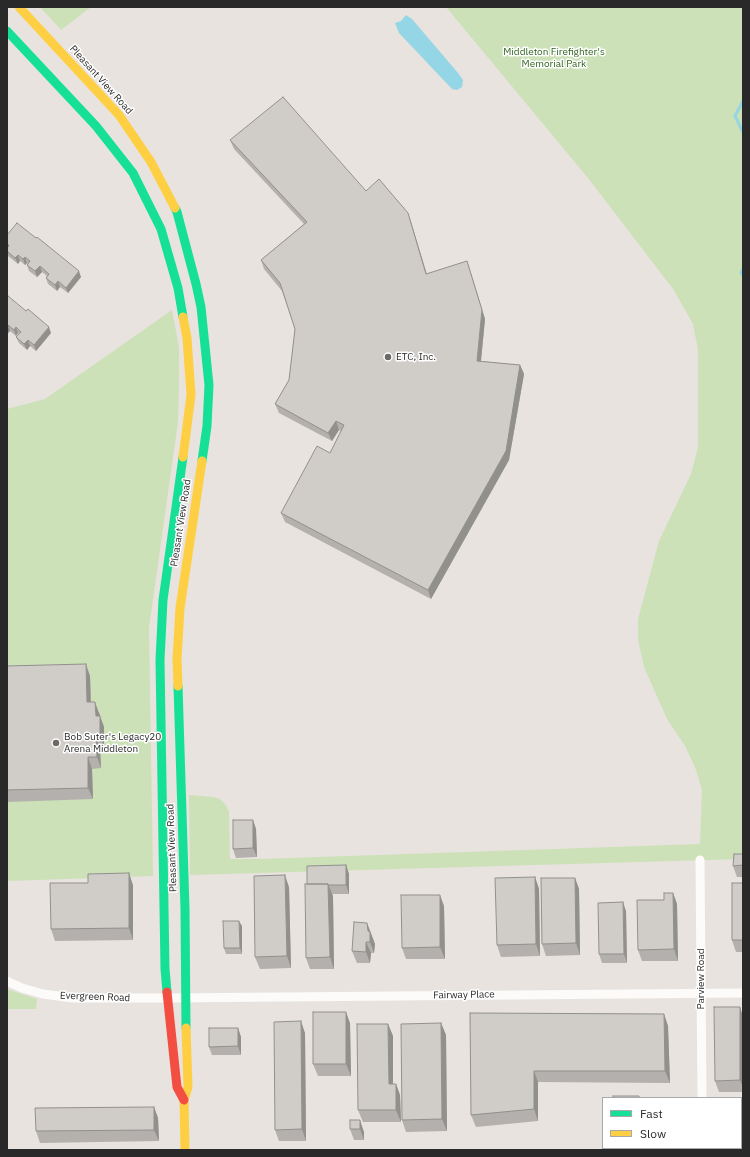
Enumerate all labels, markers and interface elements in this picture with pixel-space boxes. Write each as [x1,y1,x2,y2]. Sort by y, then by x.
street label: Pleasant View Road [67,43,135,117]
park label: Middleton Firefighter's Memorial Park [503,46,605,70]
place label: ETC, Inc. [396,351,436,363]
marker: ETC, Inc. [383,352,393,362]
street label: Pleasant View Road [168,478,194,568]
place label: Bob Suter's Legacy20 Arena Middleton [64,731,161,754]
marker: Bob Suter's Legacy20 Arena Middleton [51,738,61,748]
street label: Pleasant View Road [164,804,180,892]
street label: Parview Road [695,949,707,1009]
street label: Fairway Place [433,988,495,1002]
street label: Evergreen Road [60,990,130,1004]
legend [602,1097,742,1149]
text: Fast [640,1106,663,1121]
text: Slow [640,1126,666,1141]

